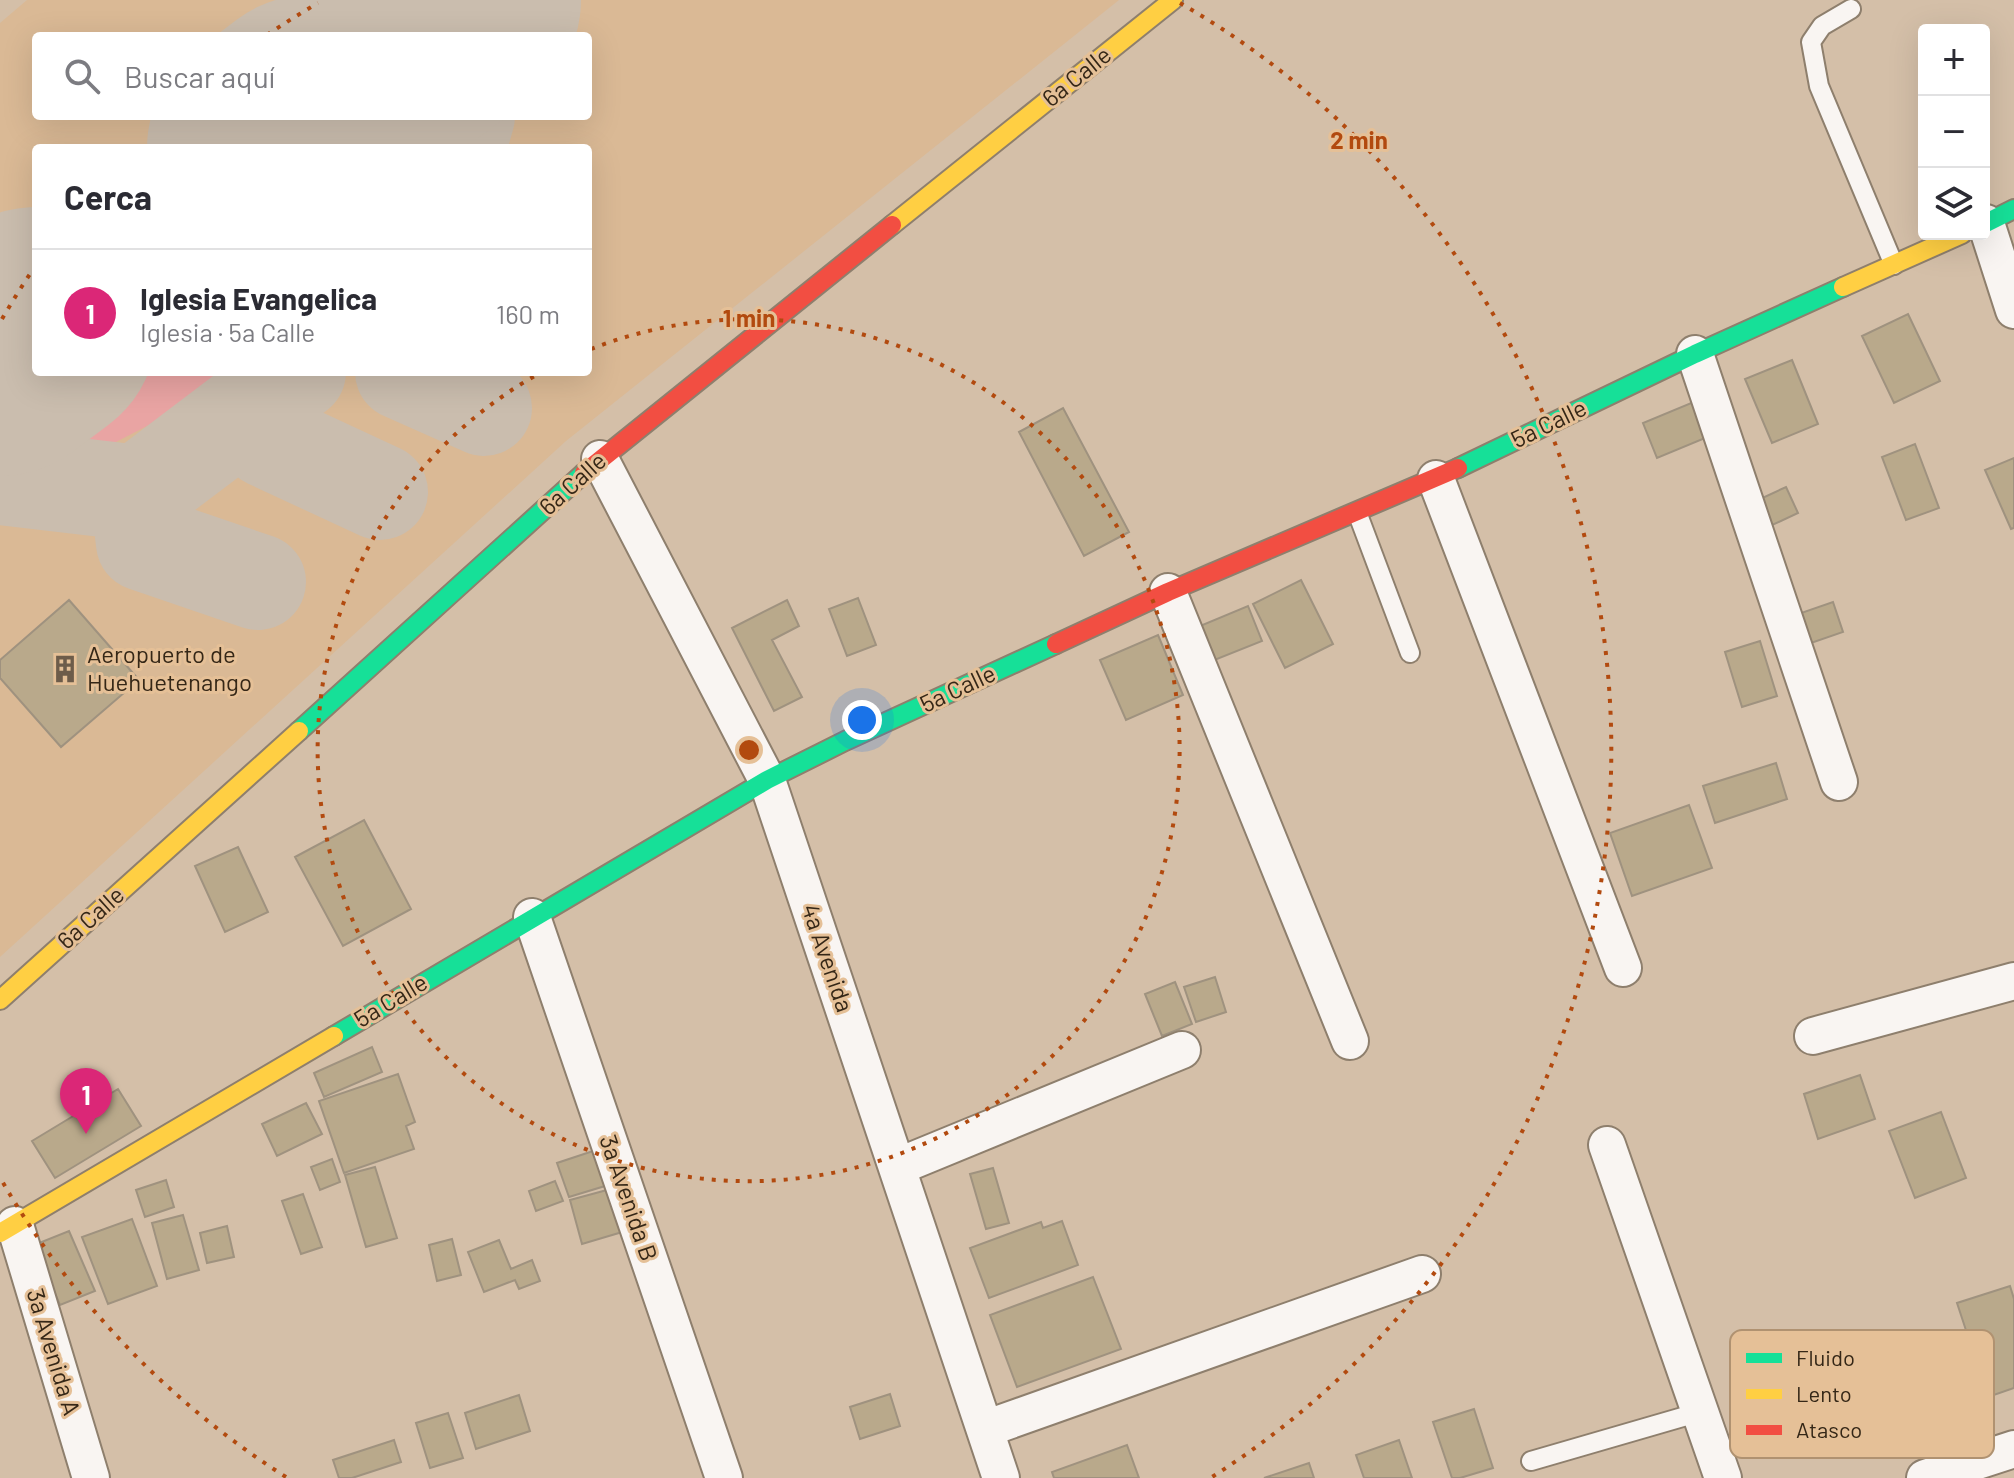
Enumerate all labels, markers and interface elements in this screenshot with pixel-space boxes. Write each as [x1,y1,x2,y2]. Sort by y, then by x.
map controls [1918,24,1990,240]
button: + [1918,24,1990,96]
search box [32,32,592,120]
street label: 6a Calle [1036,39,1116,112]
icon: search [60,54,104,98]
text: Buscar aquí [124,58,275,94]
button: − [1918,96,1990,168]
text: 2 min [1330,125,1388,154]
button: layers [1918,168,1990,240]
text: Cerca [64,176,152,217]
text: Iglesia Evangelica [140,280,377,316]
text: 1 [85,298,95,329]
text: 160 m [496,298,560,329]
text: 1 min [723,303,775,332]
text: Iglesia · 5a Calle [140,316,315,347]
street label: 5a Calle [1506,392,1591,453]
street label: 6a Calle [533,445,611,520]
place label: Aeropuerto de Huehuetenango [87,639,252,696]
building icon: Aeropuerto de Huehuetenango [50,654,80,684]
street label: 5a Calle [915,658,1000,718]
your location [842,700,882,740]
centre of rings [735,736,763,764]
street label: 6a Calle [51,879,129,954]
street label: 4a Avenida [796,900,860,1015]
street label: 5a Calle [349,967,432,1033]
pin: 1 [60,1068,112,1134]
street label: 3a Avenida B [594,1131,665,1264]
street label: 3a Avenida A [21,1285,87,1418]
legend [1730,1330,1994,1458]
text: Fluido [1796,1344,1855,1370]
text: Lento [1796,1380,1852,1406]
text: Atasco [1796,1416,1862,1442]

